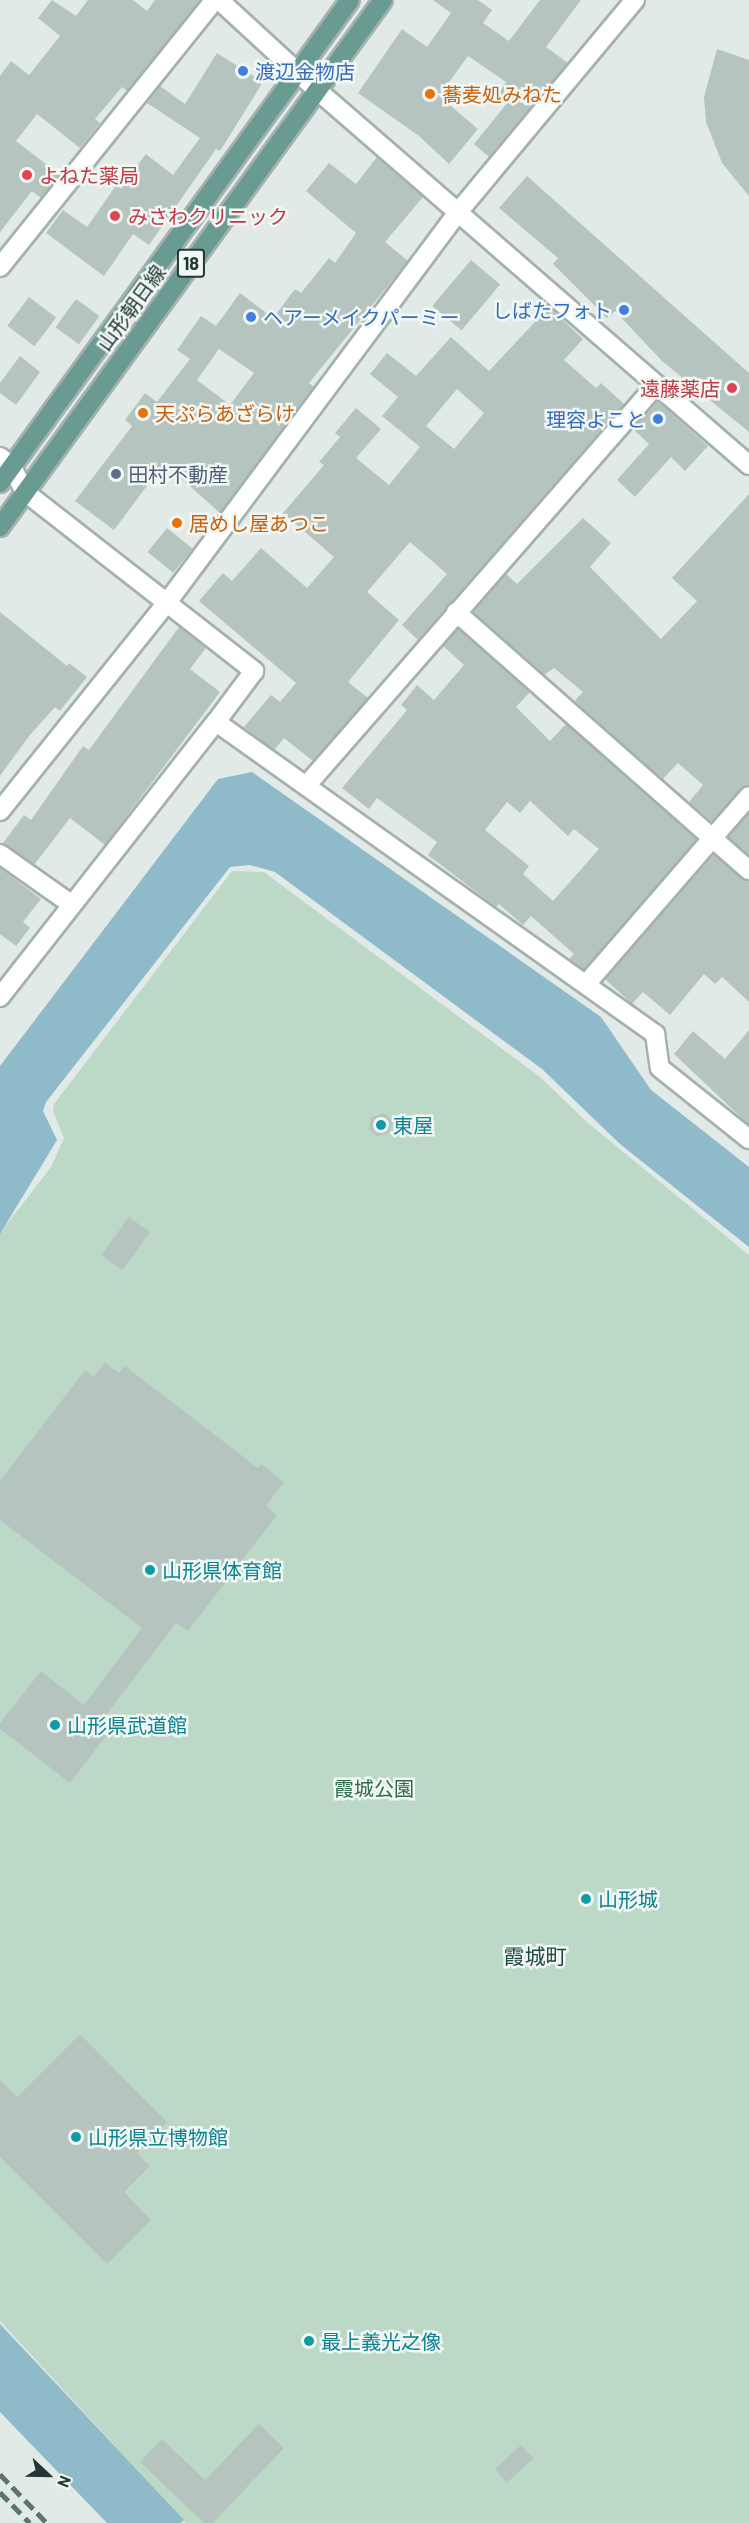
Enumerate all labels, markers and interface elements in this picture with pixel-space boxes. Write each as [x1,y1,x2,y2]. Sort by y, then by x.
place label: 渡辺金物店 [255,59,355,83]
marker: 渡辺金物店 [236,64,250,78]
place label: 蕎麦処みねた [442,82,562,106]
marker: 蕎麦処みねた [423,87,437,101]
place label: よねた薬局 [39,163,139,187]
marker: よねた薬局 [20,168,34,182]
place label: みさわクリニック [128,204,288,228]
marker: みさわクリニック [106,207,124,225]
road number: 18 [176,248,206,278]
street label: 山形朝日線 [92,260,170,356]
place label: しばたフォト [492,298,612,322]
marker: しばたフォト [617,303,631,317]
place label: ヘアーメイクパーミー [263,305,462,329]
marker: ヘアーメイクパーミー [244,310,258,324]
place label: 遠藤薬店 [640,376,720,400]
marker: 遠藤薬店 [725,381,739,395]
place label: 天ぷらあざらけ [155,401,295,425]
marker: 天ぷらあざらけ [136,406,150,420]
place label: 理容よこと [546,407,646,431]
marker: 理容よこと [651,412,665,426]
place label: 田村不動産 [128,462,228,486]
marker: 田村不動産 [109,467,123,481]
place label: 居めし屋あつこ [189,511,329,535]
marker: 居めし屋あつこ [170,516,184,530]
place label: 東屋 [393,1113,433,1137]
marker: 東屋 [374,1118,388,1132]
place label: 山形県体育館 [162,1558,282,1582]
marker: 山形県体育館 [143,1563,157,1577]
place label: 山形県武道館 [67,1713,187,1737]
marker: 山形県武道館 [48,1718,62,1732]
park label: 霞城公園 [334,1776,414,1800]
place label: 山形城 [598,1887,658,1911]
marker: 山形城 [579,1892,593,1906]
district label: 霞城町 [504,1943,566,1969]
place label: 山形県立博物館 [88,2125,228,2149]
marker: 山形県立博物館 [69,2130,83,2144]
place label: 最上義光之像 [321,2329,441,2353]
marker: 最上義光之像 [302,2334,316,2348]
north arrow [18,2445,78,2505]
text: N [54,2473,76,2490]

